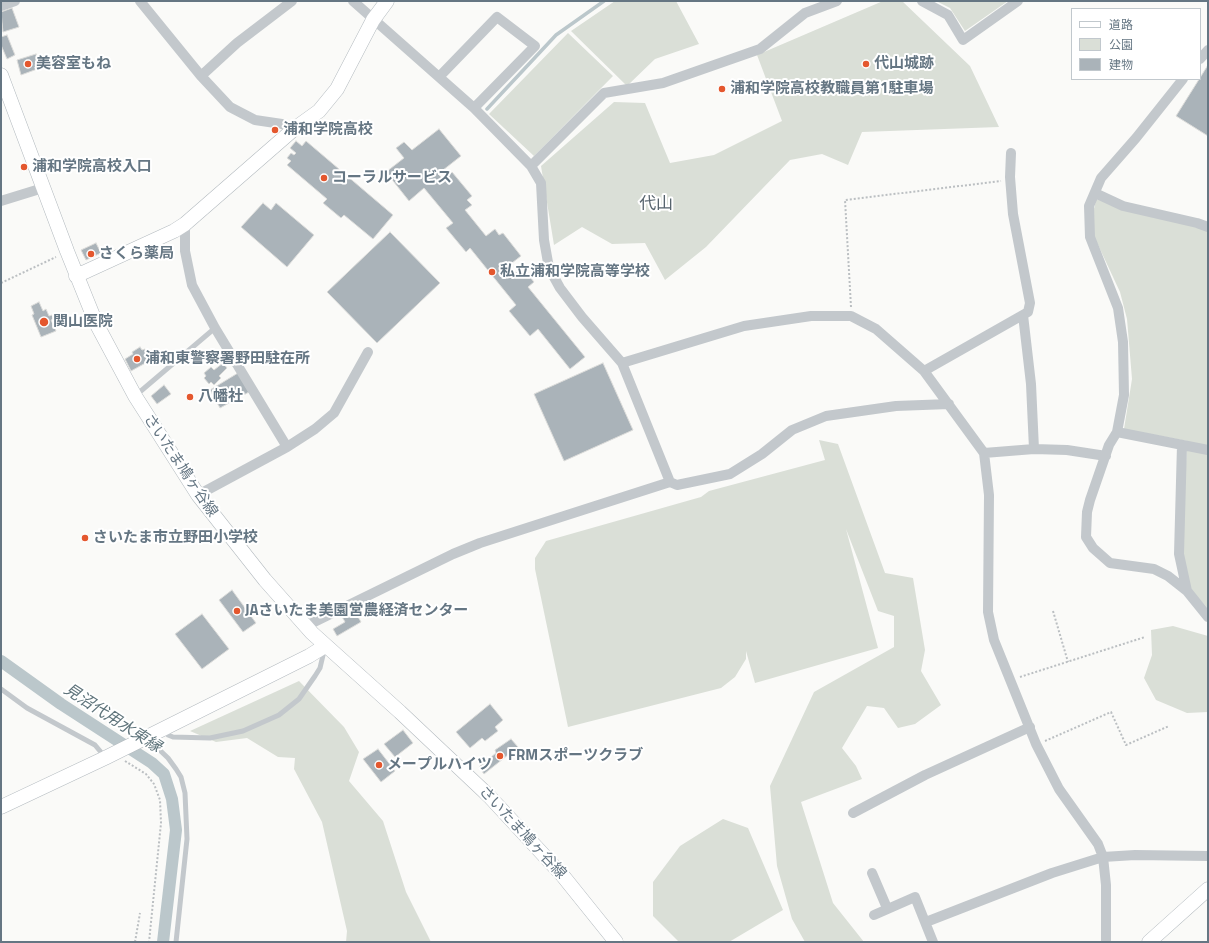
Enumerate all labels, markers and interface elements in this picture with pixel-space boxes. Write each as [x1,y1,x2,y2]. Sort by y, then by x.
legend [1071,8,1201,80]
text: 道路 [1109,15,1133,34]
text: 公園 [1109,35,1133,54]
place label: 美容室もね [36,55,111,73]
place label: 代山城跡 [874,55,934,73]
text: 建物 [1109,55,1133,74]
marker: 美容室もね [23,59,33,69]
marker: 代山城跡 [861,59,871,69]
place label: 浦和学院高校教職員第1駐車場 [730,80,933,98]
marker: 浦和学院高校教職員第1駐車場 [717,84,727,94]
place label: 浦和学院高校 [283,121,373,139]
marker: 浦和学院高校 [270,125,280,135]
place label: 浦和学院高校入口 [32,158,152,176]
marker: 浦和学院高校入口 [19,162,29,172]
place label: コーラルサービス [332,169,452,187]
marker: コーラルサービス [319,173,329,183]
district label: 代山 [639,195,673,215]
place label: さくら薬局 [99,245,174,263]
marker: さくら薬局 [86,249,96,259]
place label: 私立浦和学院高等学校 [500,263,650,281]
marker: 私立浦和学院高等学校 [487,267,497,277]
place label: 関山医院 [53,313,113,331]
marker: 関山医院 [38,316,50,328]
place label: 浦和東警察署野田駐在所 [145,350,310,368]
marker: 浦和東警察署野田駐在所 [132,354,142,364]
place label: 八幡社 [198,388,243,406]
marker: 八幡社 [185,392,195,402]
street label: さいたま鳩ヶ谷線 [139,411,221,521]
place label: さいたま市立野田小学校 [93,529,258,547]
marker: さいたま市立野田小学校 [80,533,90,543]
place label: JAさいたま美園営農経済センター [245,602,469,620]
marker: JAさいたま美園営農経済センター [232,606,242,616]
water label: 見沼代用水東縁 [60,680,164,758]
place label: FRMスポーツクラブ [508,747,643,765]
marker: FRMスポーツクラブ [495,751,505,761]
place label: メープルハイツ [387,756,492,774]
marker: メープルハイツ [374,760,384,770]
street label: さいたま鳩ヶ谷線 [474,783,570,883]

